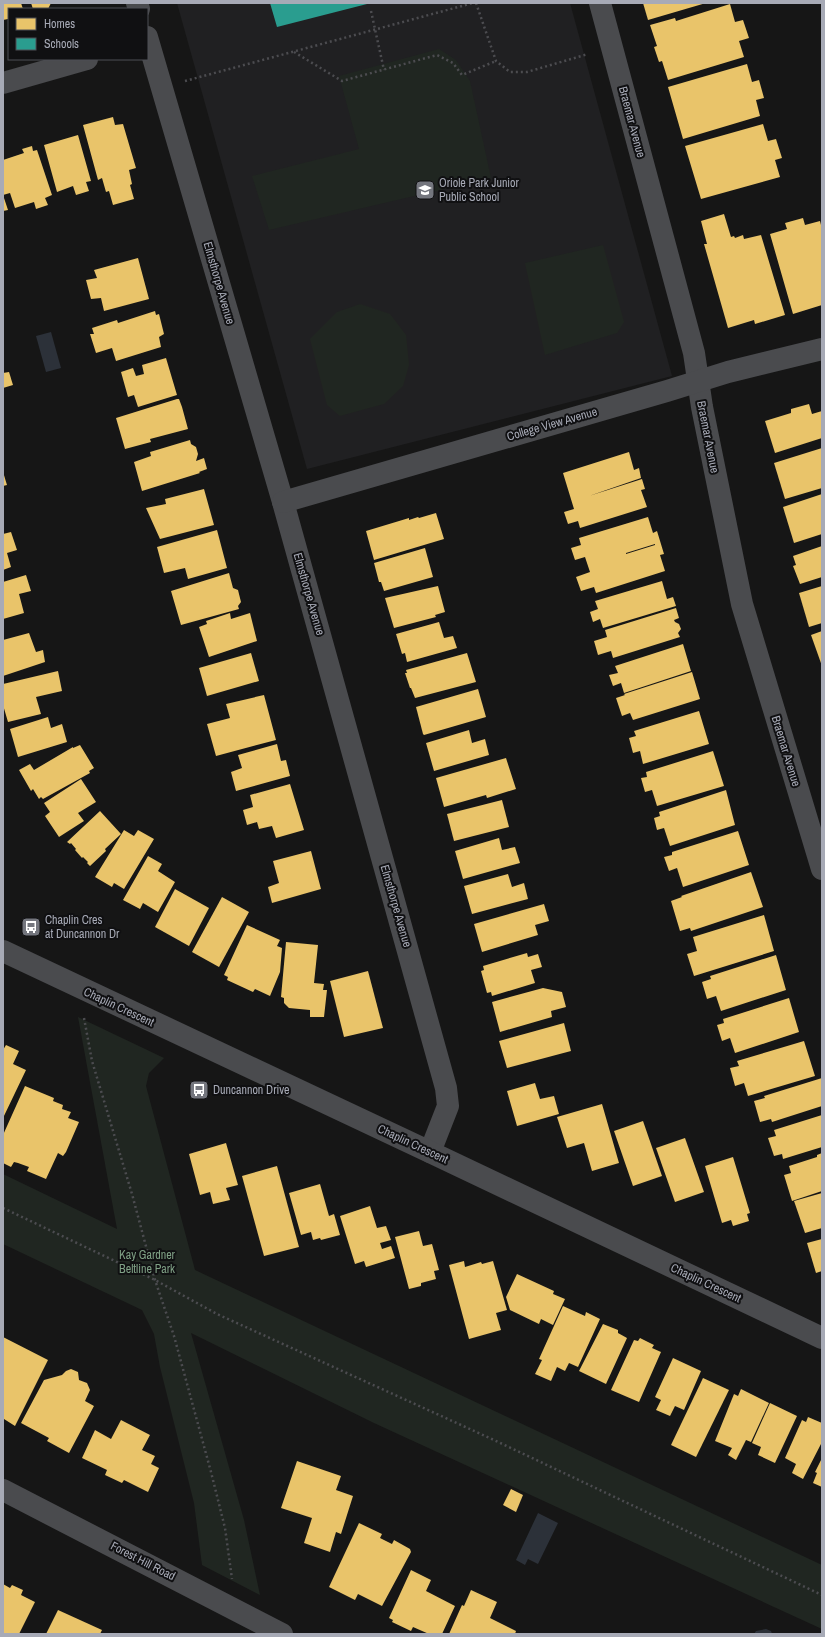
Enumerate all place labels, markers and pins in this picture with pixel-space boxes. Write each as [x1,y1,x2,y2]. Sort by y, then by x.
place label: Oriole Park Junior Public School [439,175,520,205]
school or university icon: Oriole Park Junior Public School [414,179,436,201]
place label: Chaplin Cres at Duncannon Dr [45,912,120,942]
bus stop icon: Chaplin Cres at Duncannon Dr [20,916,42,938]
bus stop icon: Duncannon Drive [188,1079,210,1101]
place label: Duncannon Drive [213,1082,290,1098]

